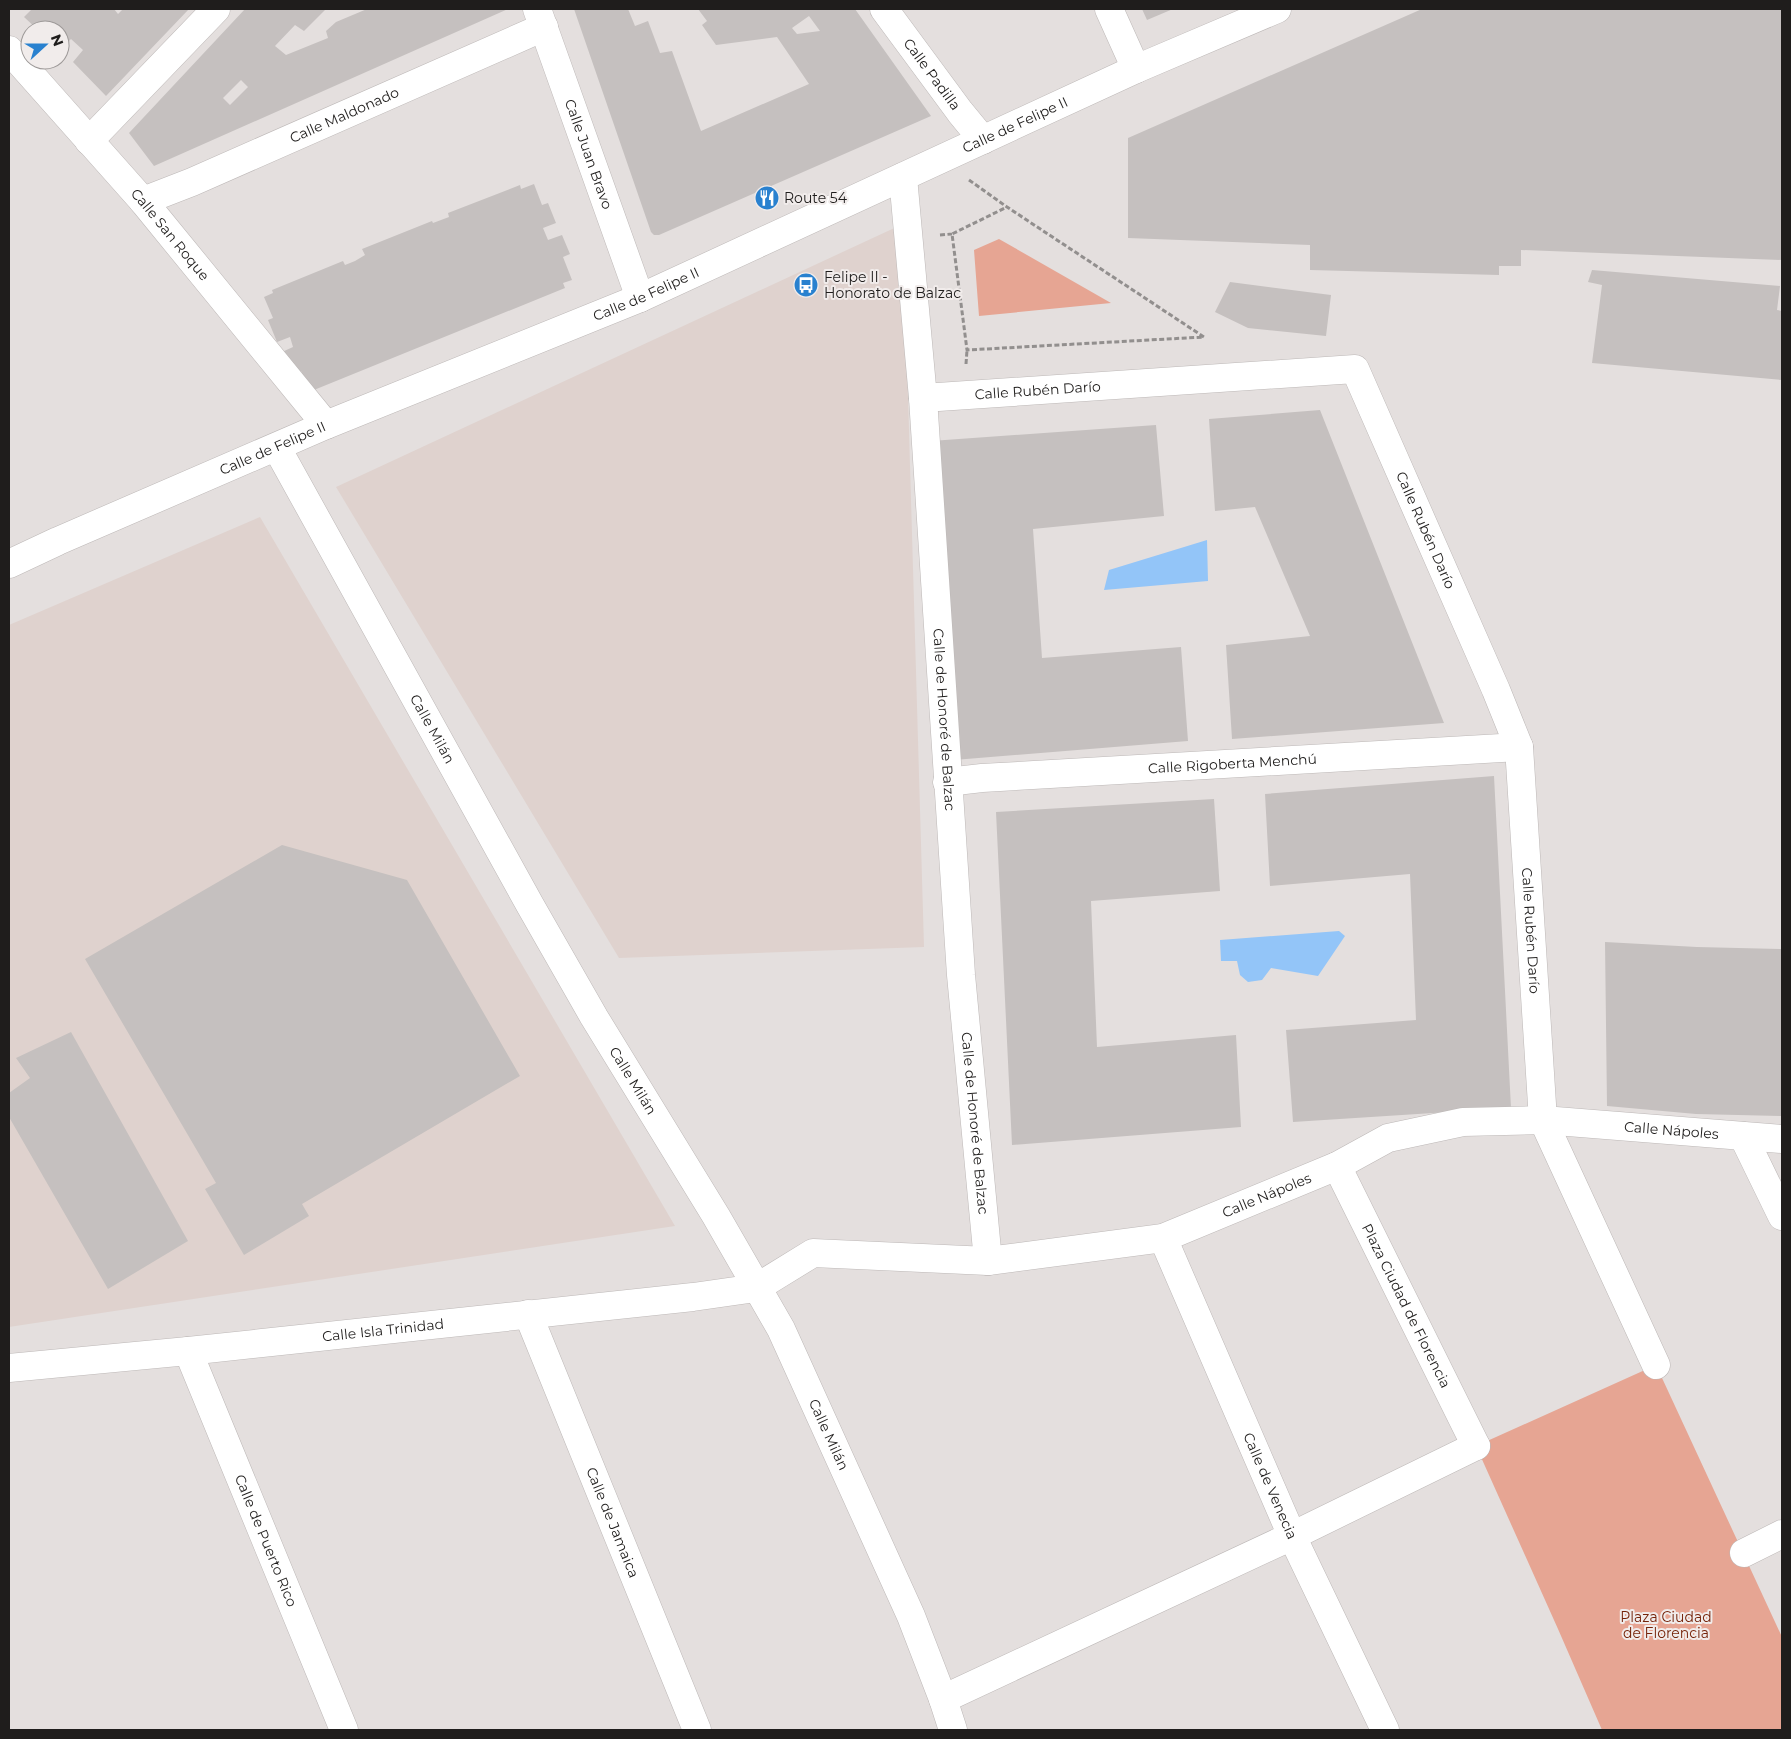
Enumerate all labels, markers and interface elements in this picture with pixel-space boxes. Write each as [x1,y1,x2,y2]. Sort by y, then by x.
north arrow [20,20,70,70]
text: N [47,32,68,49]
street label: Calle Padilla [900,35,965,114]
street label: Calle Maldonado [287,83,402,147]
street label: Calle de Felipe II [959,93,1071,157]
street label: Calle Juan Bravo [561,97,617,212]
street label: Calle San Roque [127,185,213,284]
restaurant icon: Route 54 [754,185,780,211]
place label: Route 54 [784,189,848,207]
street label: Calle de Felipe II [590,263,702,325]
place label: Felipe II - Honorato de Balzac [824,268,961,302]
bus stop icon: Felipe II - Honorato de Balzac [793,272,819,298]
street label: Calle Rubén Darío [974,377,1102,404]
street label: Calle de Felipe II [217,417,329,479]
street label: Calle Rubén Darío [1392,469,1460,592]
street label: Calle de Honoré de Balzac [929,628,959,811]
street label: Calle Milán [406,691,459,767]
street label: Calle Rigoberta Menchú [1147,750,1317,777]
street label: Calle Rubén Darío [1518,867,1544,994]
street label: Calle de Honoré de Balzac [957,1031,993,1215]
street label: Calle Milán [605,1043,661,1118]
street label: Calle Nápoles [1624,1117,1720,1143]
street label: Calle Nápoles [1219,1169,1314,1222]
street label: Plaza Ciudad de Florencia [1358,1220,1455,1391]
street label: Calle Isla Trinidad [321,1315,445,1346]
street label: Calle Milán [805,1396,853,1473]
street label: Calle de Venecia [1239,1430,1301,1542]
street label: Calle de Jamaica [582,1465,643,1580]
street label: Calle de Puerto Rico [231,1472,301,1610]
park label: Plaza Ciudad de Florencia [1620,1608,1712,1642]

